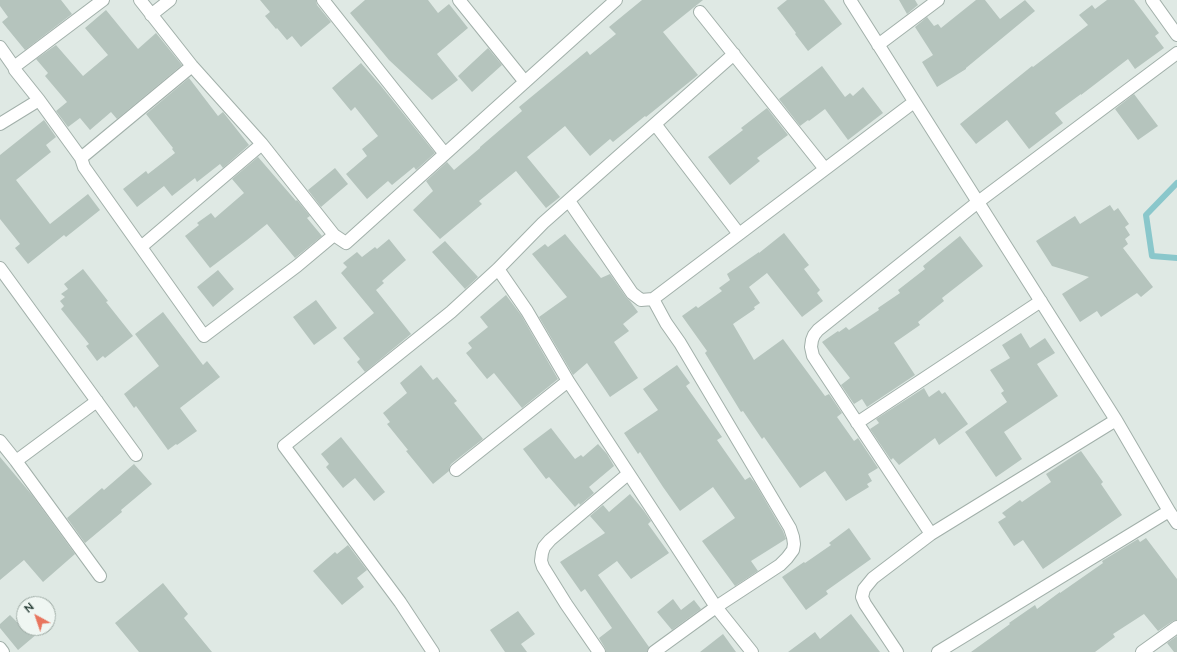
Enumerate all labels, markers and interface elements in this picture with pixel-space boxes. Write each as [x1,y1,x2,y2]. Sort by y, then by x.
north arrow [16,596,56,636]
text: N [21,599,36,615]

